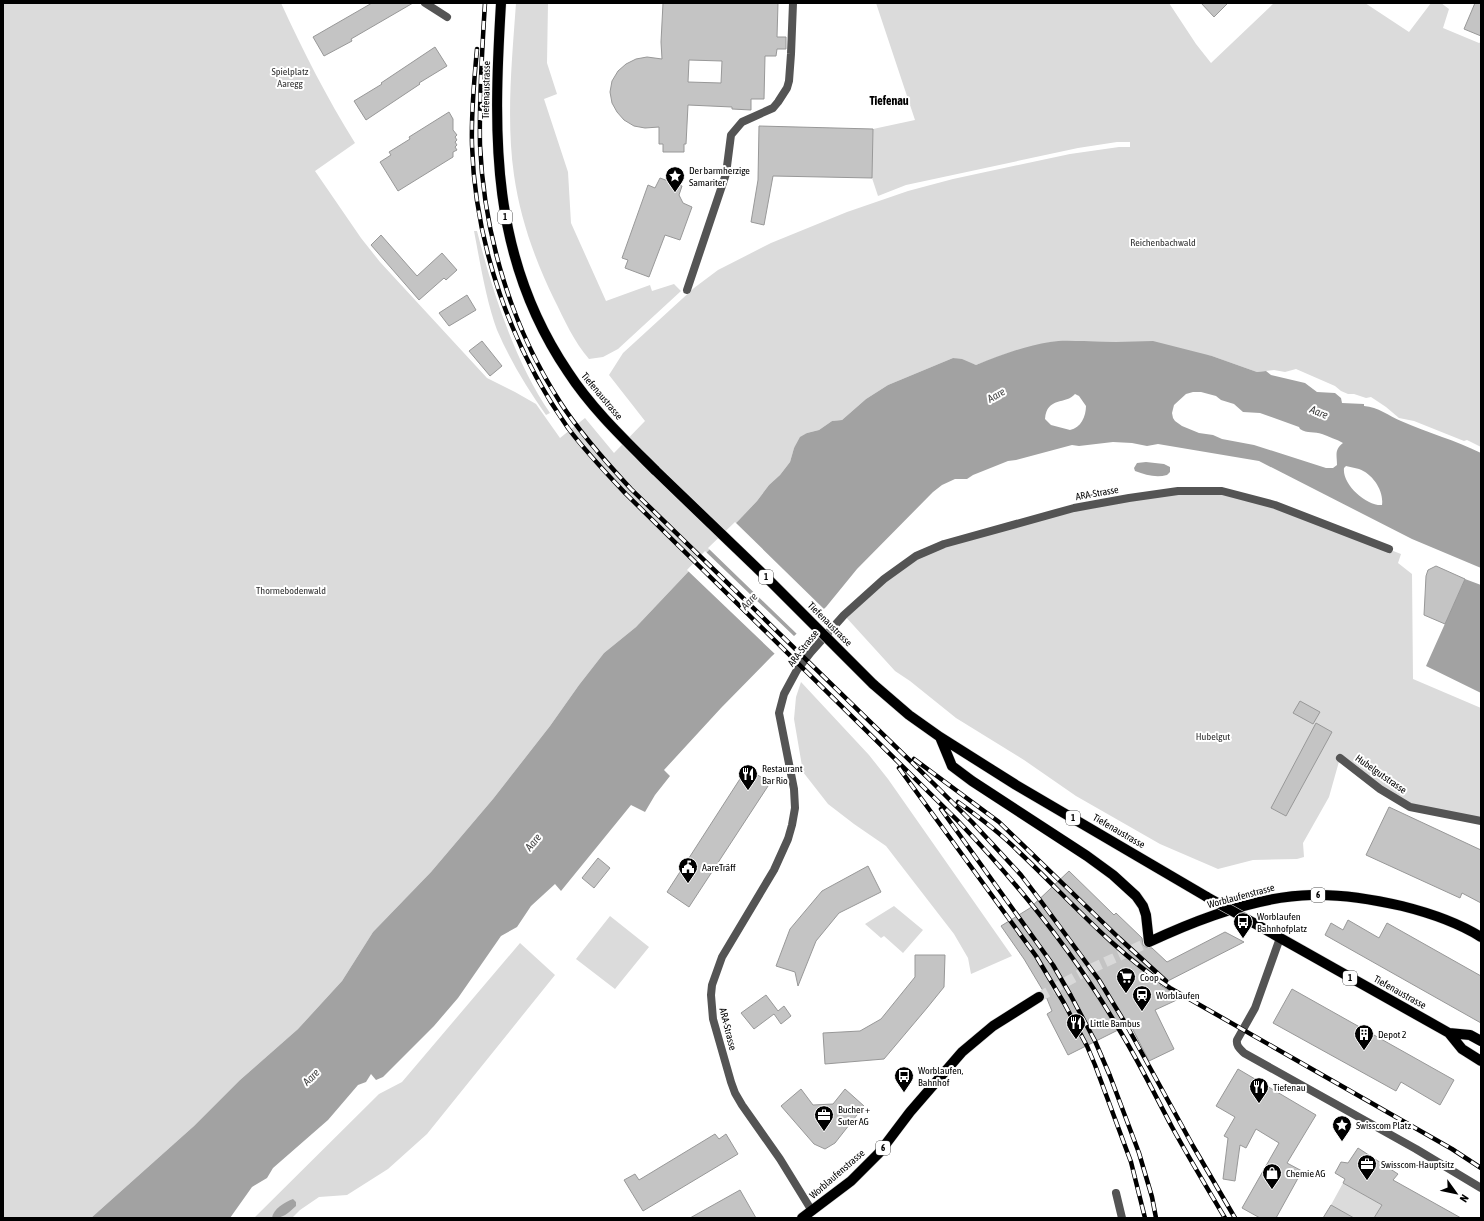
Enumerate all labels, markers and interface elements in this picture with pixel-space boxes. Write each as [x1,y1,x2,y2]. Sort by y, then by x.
street label: Tiefenaustrasse [480,60,492,119]
park label: Spielplatz Aaregg [272,66,309,89]
district label: Tiefenau [869,94,909,108]
place icon: Der barmherzige Samariter [664,165,686,193]
place label: Der barmherzige Samariter [689,165,750,188]
road number: 1 [498,210,512,224]
park label: Reichenbachwald [1130,237,1196,248]
street label: Tiefenaustrasse [579,370,625,422]
water label: Aare [984,385,1007,405]
water label: Aare [1307,403,1330,421]
street label: ARA-Strasse [1075,484,1120,502]
road number: 1 [759,570,773,584]
park label: Thormebodenwald [256,585,326,596]
water label: Aare [738,590,760,613]
street label: Tiefenaustrasse [806,600,855,649]
street label: ARA-Strasse [785,627,821,668]
park label: Hubelgut [1196,731,1230,742]
street label: Hubelgutstrasse [1353,752,1409,796]
restaurant icon: Restaurant Bar Rio [737,763,759,791]
place label: Restaurant Bar Rio [762,763,803,786]
road number: 1 [1066,811,1080,825]
street label: Tiefenaustrasse [1091,812,1147,851]
water label: Aare [522,831,543,854]
public building icon: AareTräff [677,856,699,884]
place label: AareTräff [702,862,736,873]
street label: Worblaufenstrasse [1206,882,1276,910]
road number: 6 [1311,888,1325,902]
bus stop icon: Worblaufen Bahnhofplatz [1232,911,1254,939]
place label: Worblaufen Bahnhofplatz [1257,911,1307,934]
supermarket icon: Coop [1115,966,1137,994]
road number: 1 [1343,971,1357,985]
place label: Coop [1140,972,1159,983]
street label: Tiefenaustrasse [1372,973,1428,1011]
station icon: Worblaufen [1131,984,1153,1012]
place label: Worblaufen [1156,990,1200,1001]
street label: ARA-Strasse [717,1007,739,1052]
restaurant icon: Little Bambus [1065,1012,1087,1040]
place label: Little Bambus [1090,1018,1141,1029]
building icon: Depot 2 [1353,1023,1375,1051]
place label: Depot 2 [1378,1029,1407,1040]
bus stop icon: Worblaufen, Bahnhof [893,1065,915,1093]
place label: Worblaufen, Bahnhof [918,1065,964,1088]
water label: Aare [300,1066,322,1088]
restaurant icon: Tiefenau [1248,1076,1270,1104]
place label: Tiefenau [1273,1082,1306,1093]
office icon: Bucher + Suter AG [813,1104,835,1132]
place label: Bucher + Suter AG [838,1104,870,1127]
place icon: Swisscom Platz [1331,1114,1353,1142]
place label: Swisscom Platz [1356,1120,1411,1131]
road number: 6 [876,1141,890,1155]
street label: Worblaufenstrasse [807,1147,867,1201]
office icon: Swisscom-Hauptsitz [1356,1153,1378,1181]
place label: Swisscom-Hauptsitz [1381,1159,1454,1170]
shop icon: Chemie AG [1261,1162,1283,1190]
place label: Chemie AG [1286,1168,1326,1179]
north arrow [1436,1173,1476,1213]
text: N [1458,1192,1471,1204]

